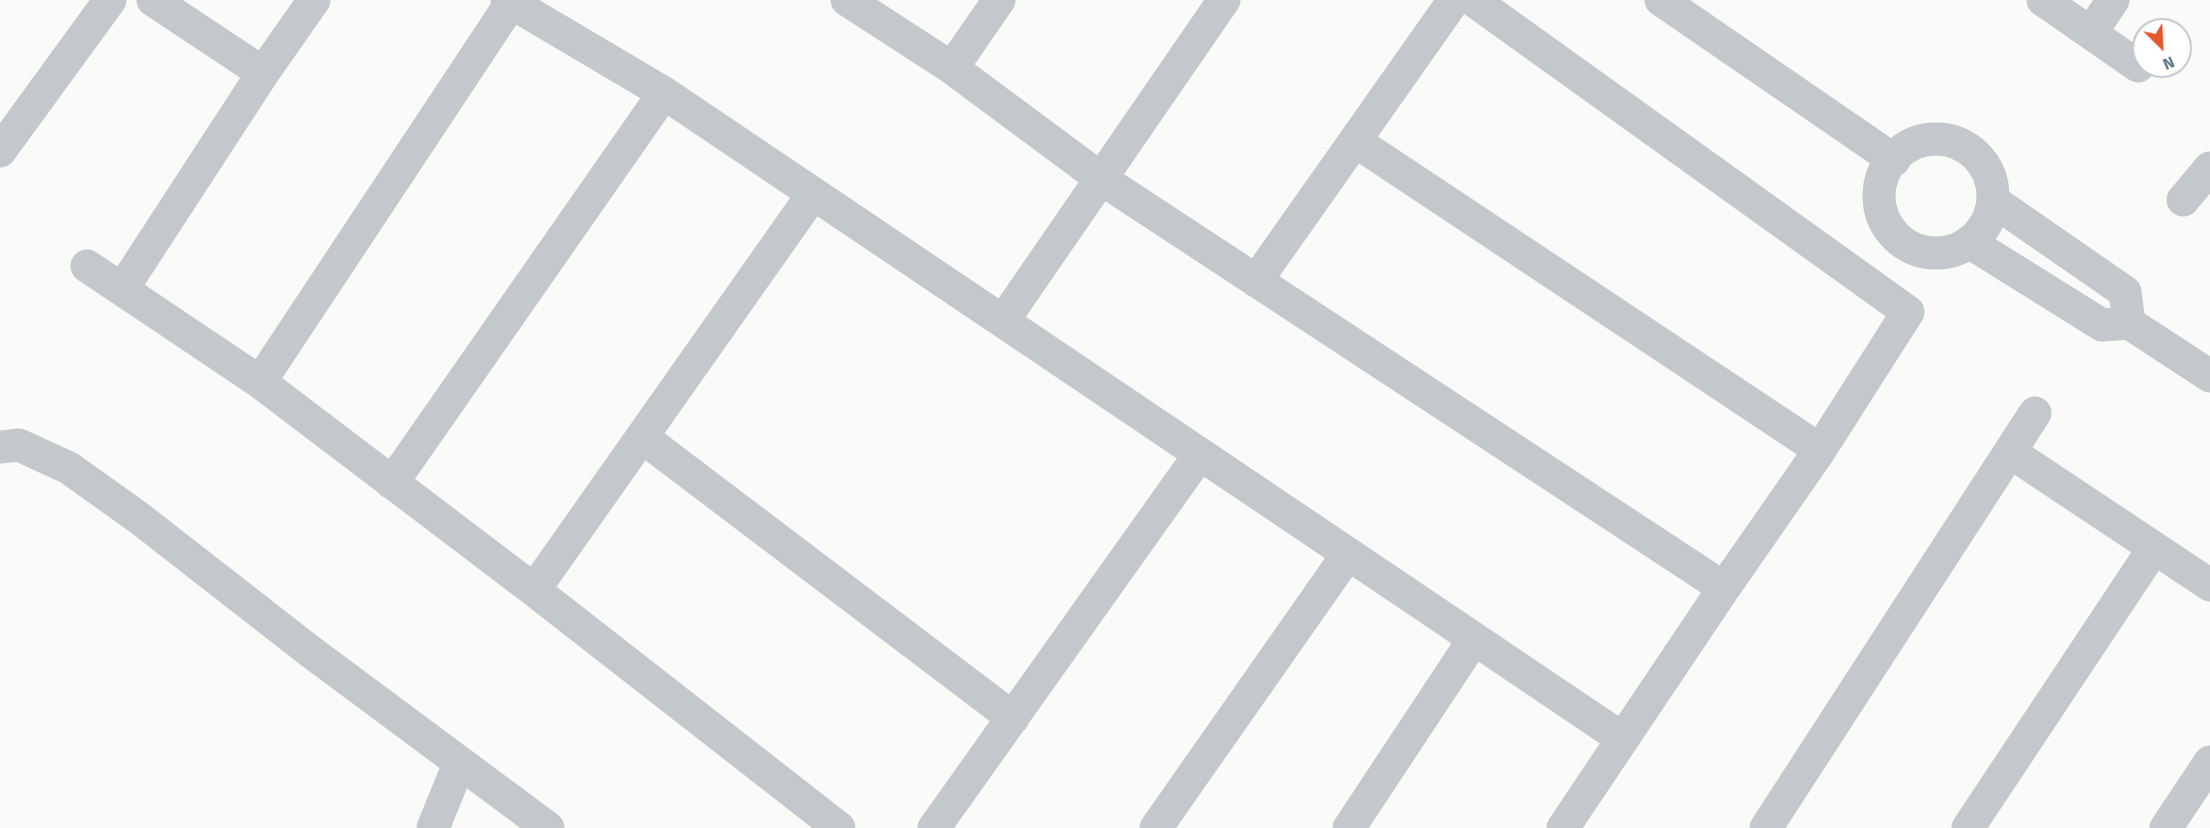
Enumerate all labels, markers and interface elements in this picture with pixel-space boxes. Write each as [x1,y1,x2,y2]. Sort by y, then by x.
north arrow [2132,18,2192,78]
text: N [2160,52,2177,74]

